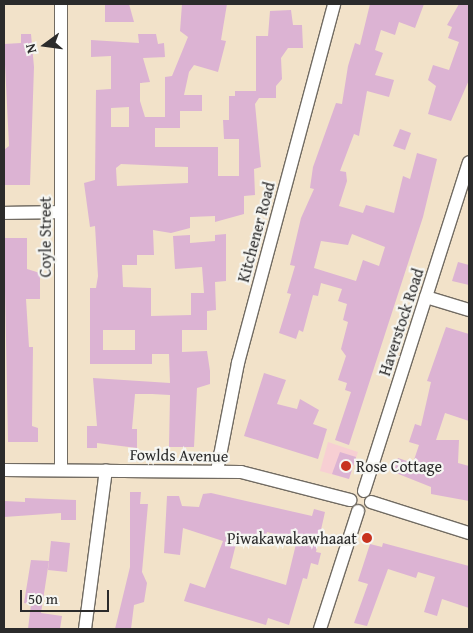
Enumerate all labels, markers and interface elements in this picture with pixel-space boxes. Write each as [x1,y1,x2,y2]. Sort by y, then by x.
north arrow [20,20,70,70]
text: N [20,42,41,56]
street label: Kitchener Road [233,180,279,284]
street label: Coyle Street [35,197,55,277]
street label: Haverstock Road [375,266,427,378]
street label: Fowlds Avenue [130,445,228,465]
place label: Rose Cottage [356,456,442,476]
marker: Rose Cottage [340,460,352,472]
place label: Piwakawakawhaaat [227,528,357,548]
marker: Piwakawakawhaaat [361,532,373,544]
scale bar [22,580,111,612]
text: 50 m [28,588,58,609]

